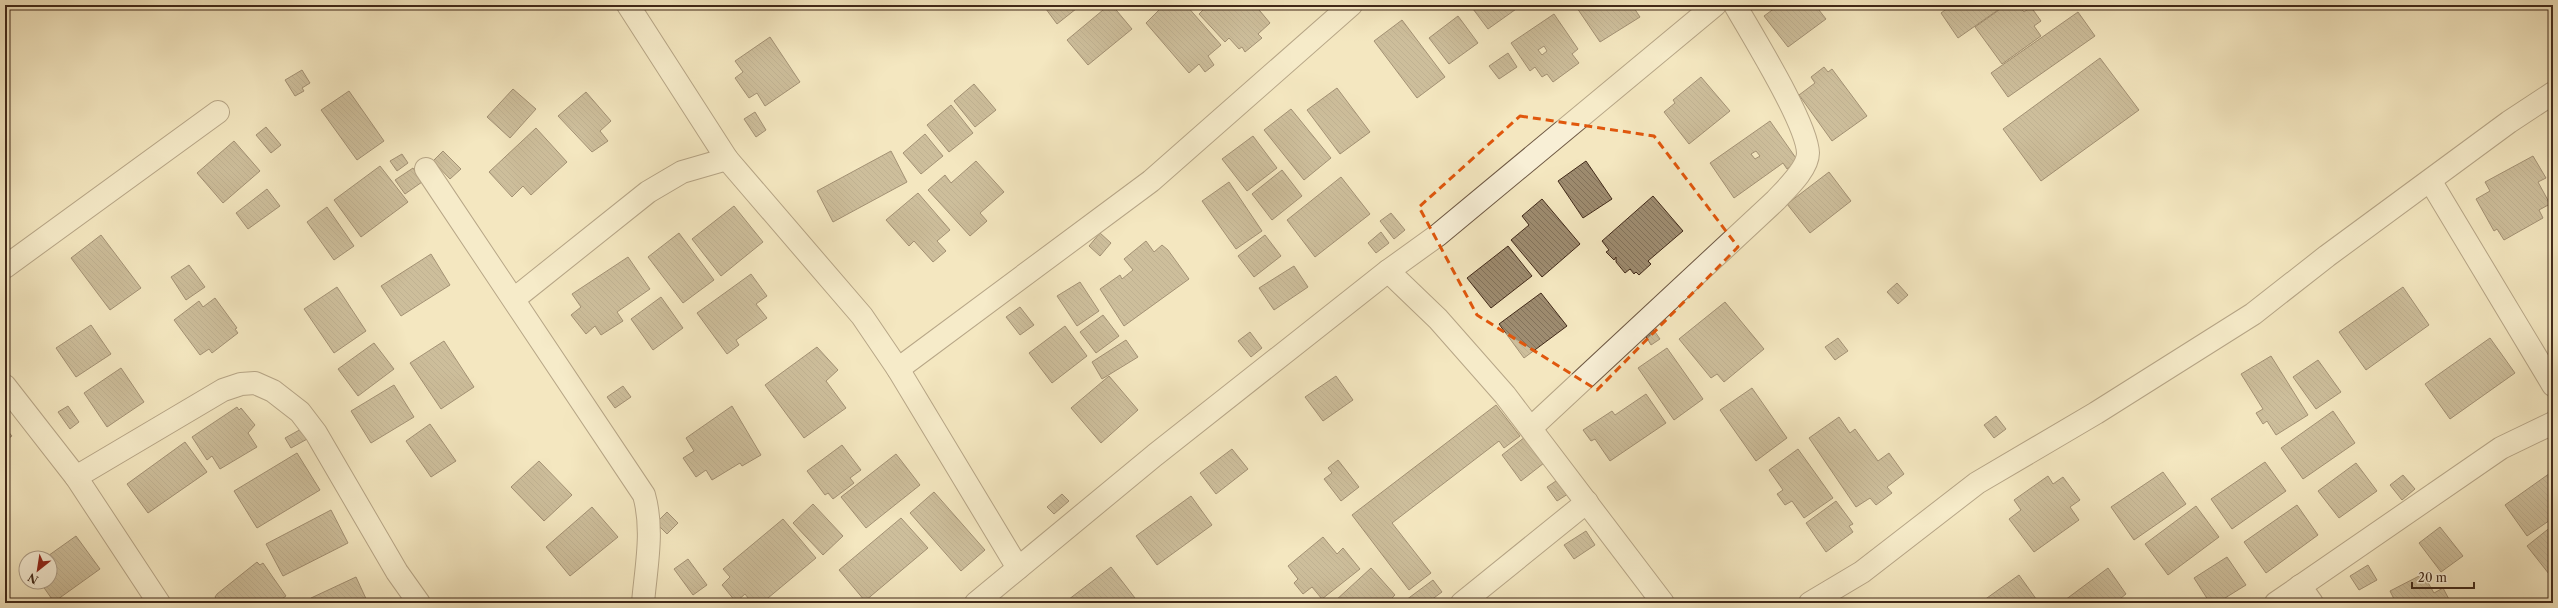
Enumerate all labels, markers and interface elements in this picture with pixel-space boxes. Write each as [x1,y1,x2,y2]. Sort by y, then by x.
north arrow [18,550,58,590]
scale bar [2412,564,2474,590]
text: N [25,570,41,587]
text: 20 m [2418,570,2447,585]

